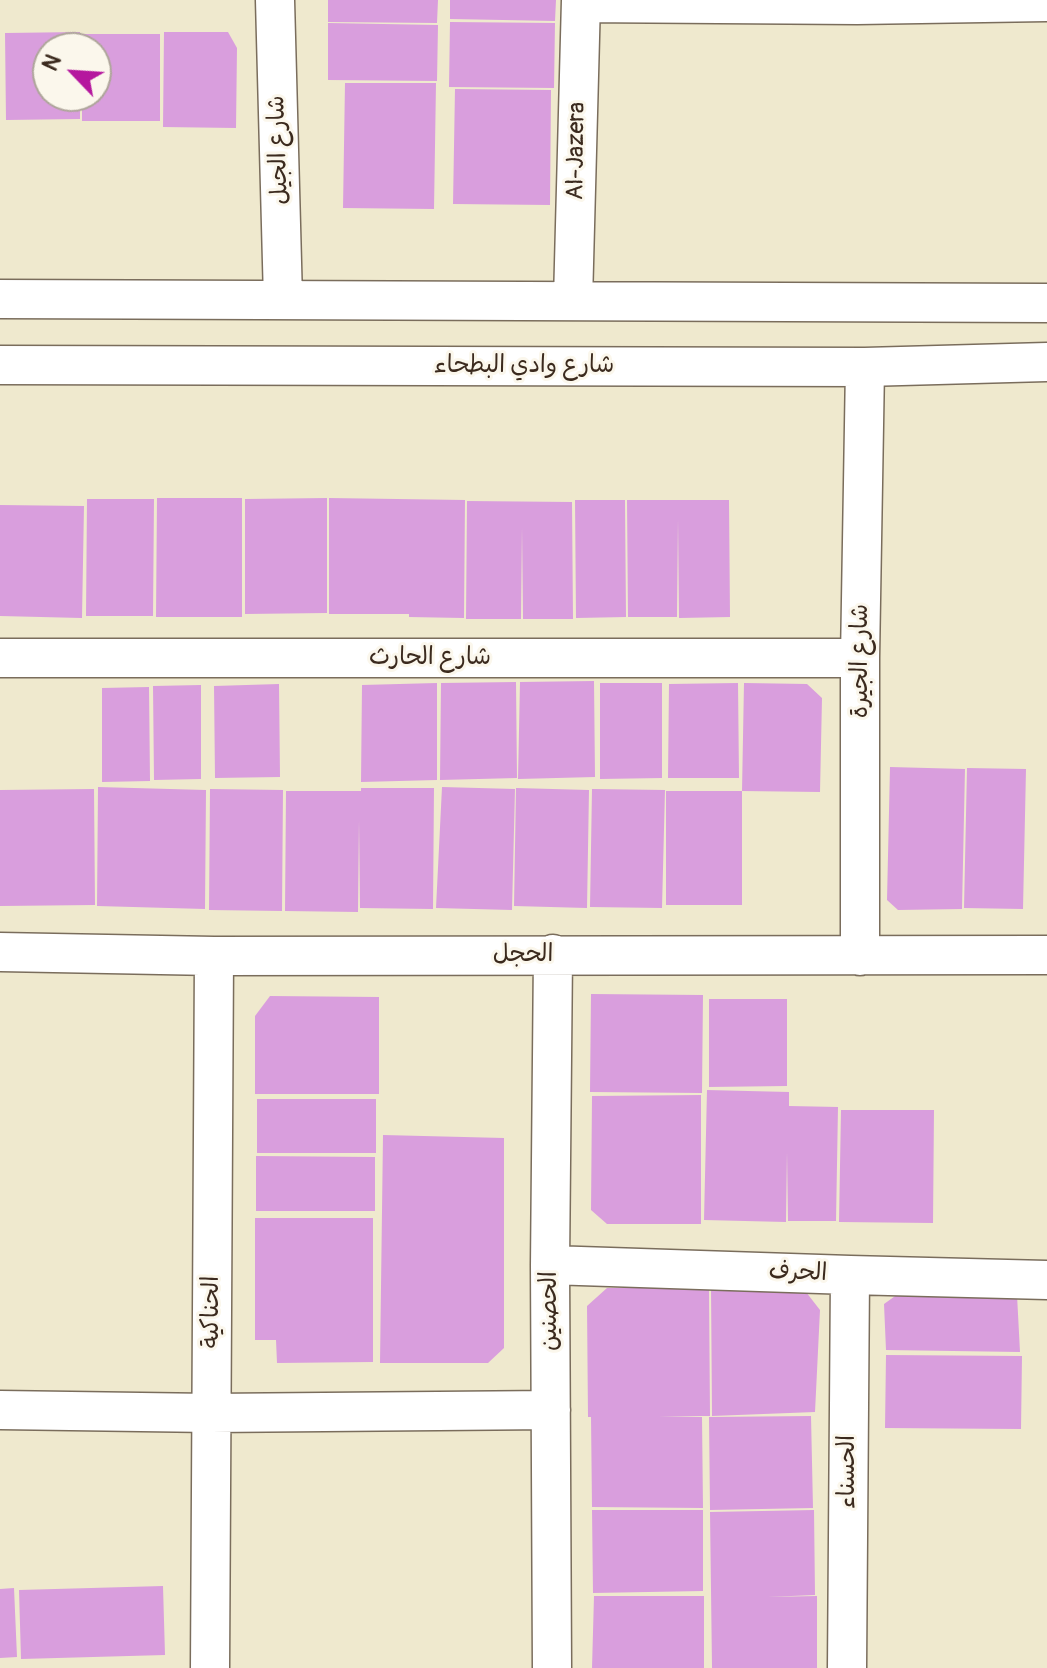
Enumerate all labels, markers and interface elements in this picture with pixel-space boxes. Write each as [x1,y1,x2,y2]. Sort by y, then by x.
north arrow [32,32,112,112]
text: N [36,50,68,75]
street label: شارع الجيل [263,95,295,205]
street label: Al-Jazera [562,102,592,200]
street label: شارع وادي البطحاء [434,352,614,380]
street label: شارع الجيرة [847,604,875,718]
street label: شارع الحارث [369,644,491,672]
street label: الحجل [493,941,553,969]
street label: الحرف [768,1258,828,1288]
street label: الحصنين [536,1271,564,1351]
street label: الحناكية [198,1276,226,1348]
street label: الحسناء [834,1435,862,1509]

